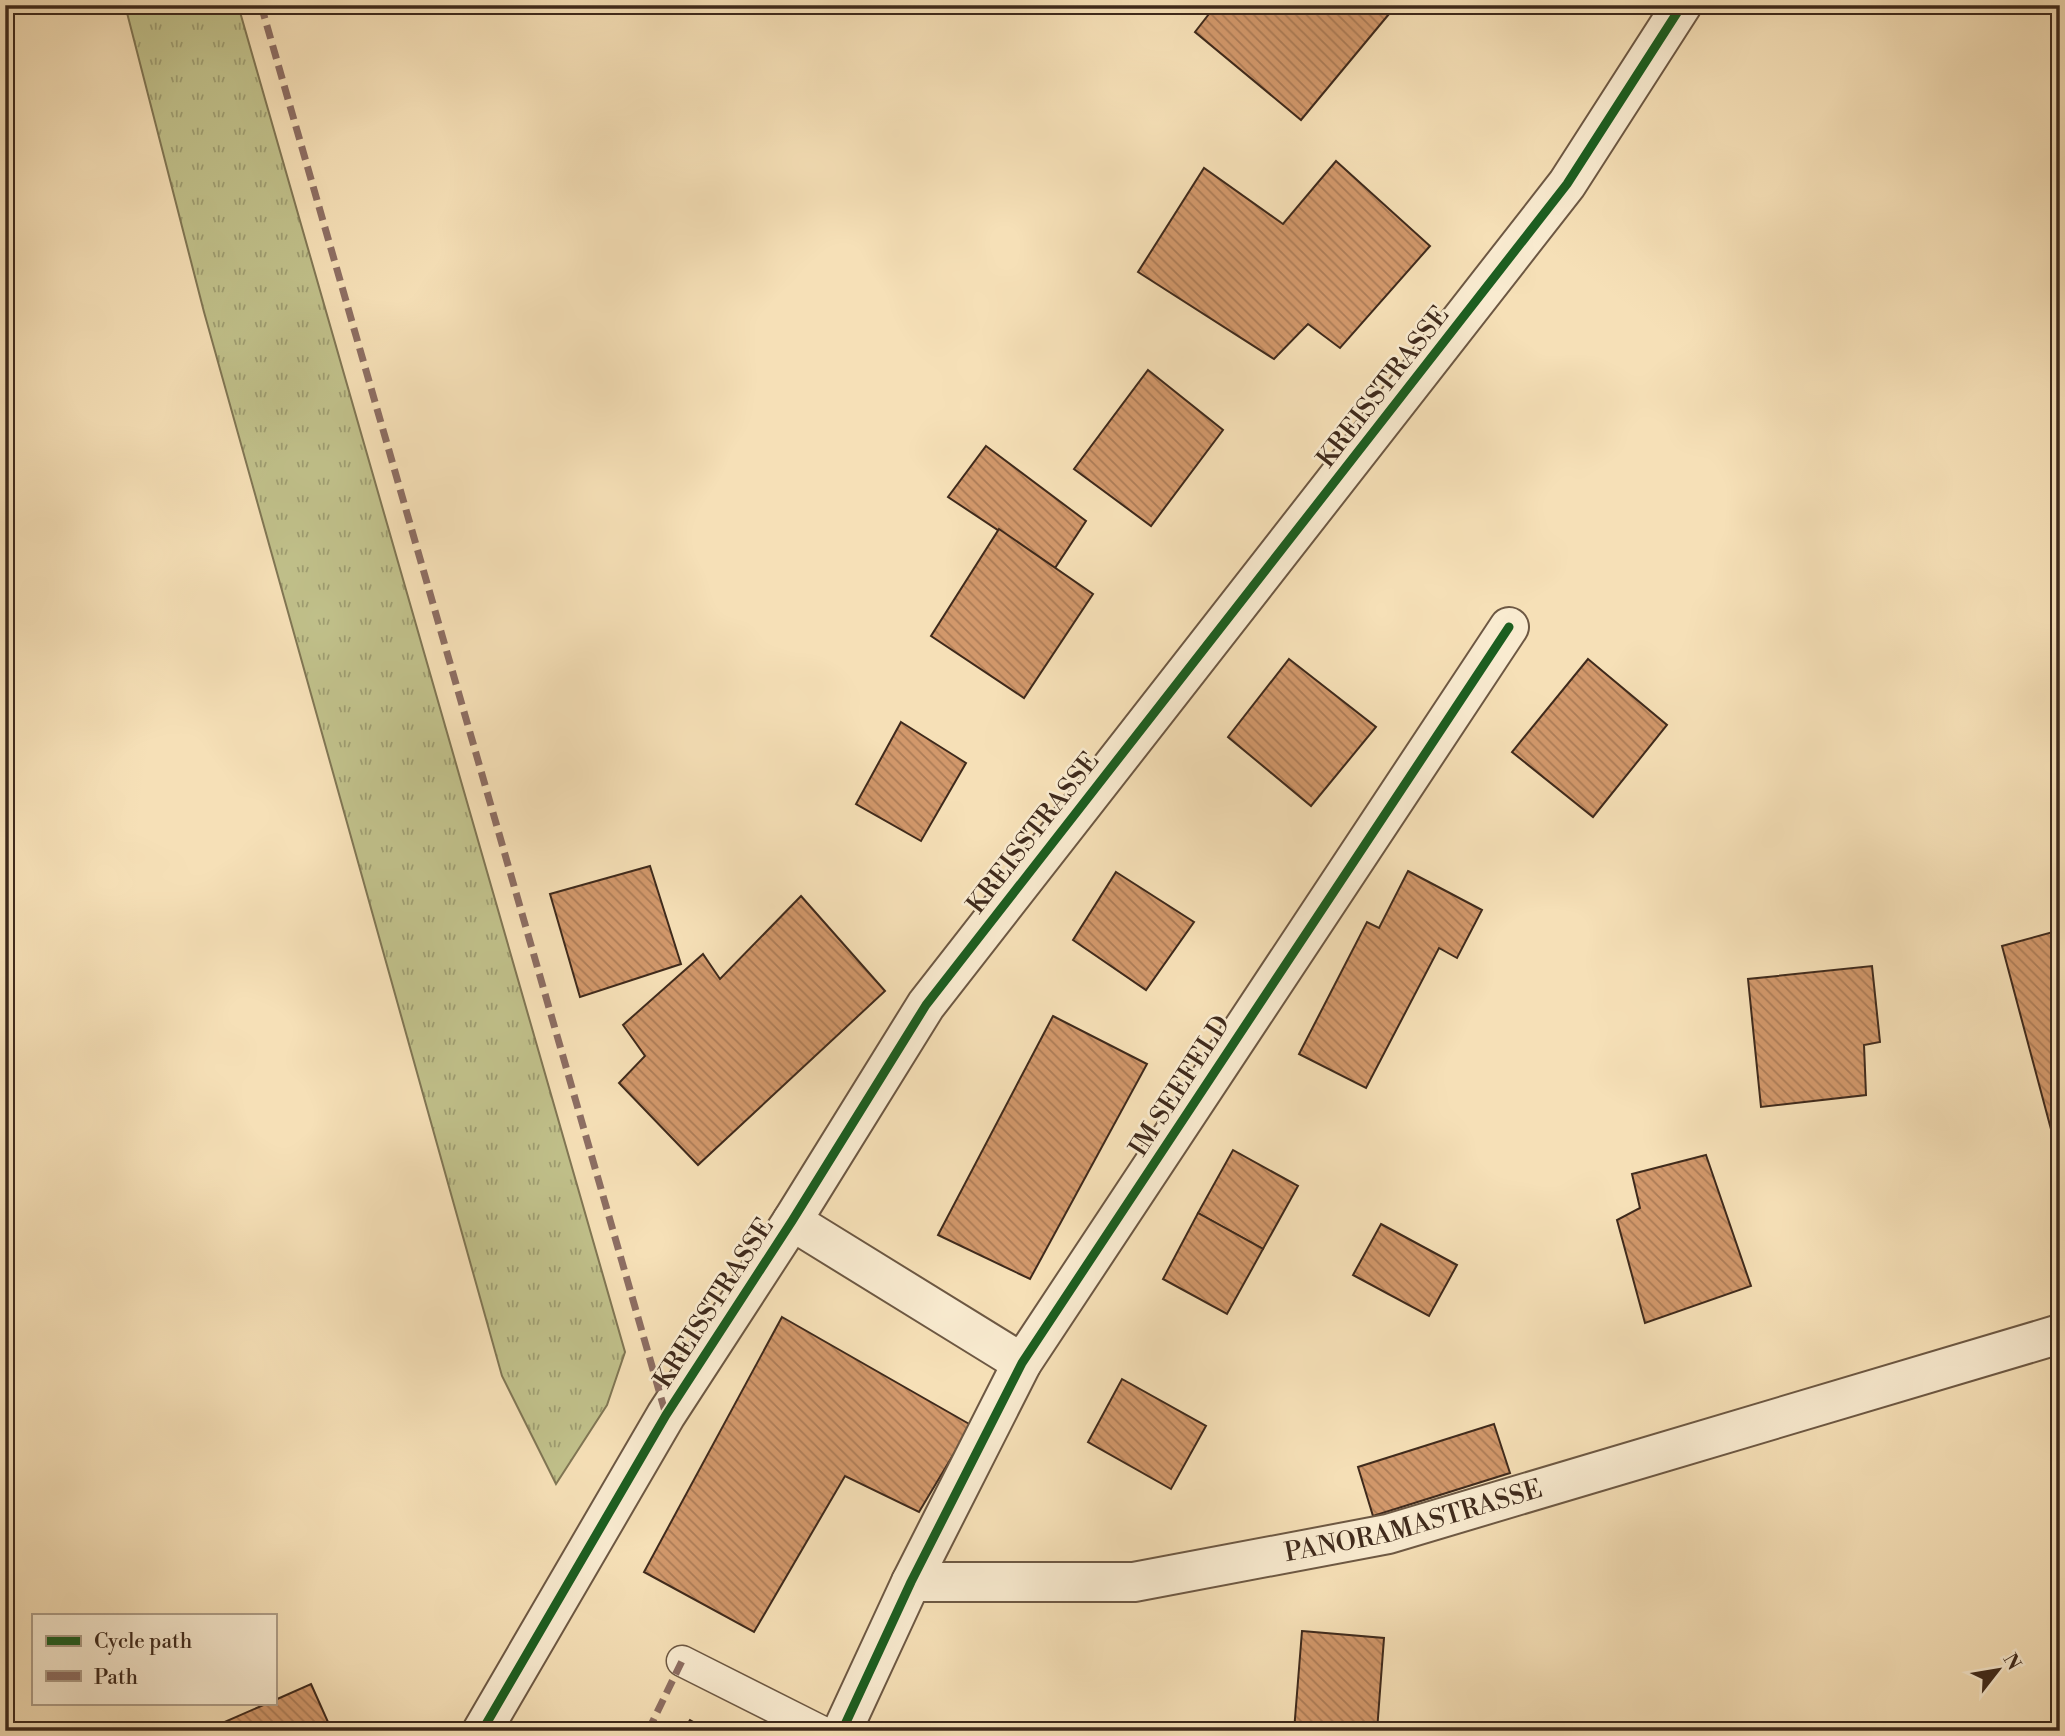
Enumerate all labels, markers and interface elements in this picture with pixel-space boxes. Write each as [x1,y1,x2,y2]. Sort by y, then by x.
street label: KREISSTRASSE [1310,300,1456,474]
street label: KREISSTRASSE [960,746,1106,920]
street label: IM SEEFELD [1123,1010,1237,1162]
street label: KREISSTRASSE [647,1212,781,1394]
street label: PANORAMASTRASSE [1282,1473,1546,1569]
legend [32,1614,276,1704]
text: Cycle path [94,1629,193,1655]
north arrow [1964,1634,2034,1704]
text: N [1998,1649,2026,1674]
text: Path [94,1665,139,1691]

